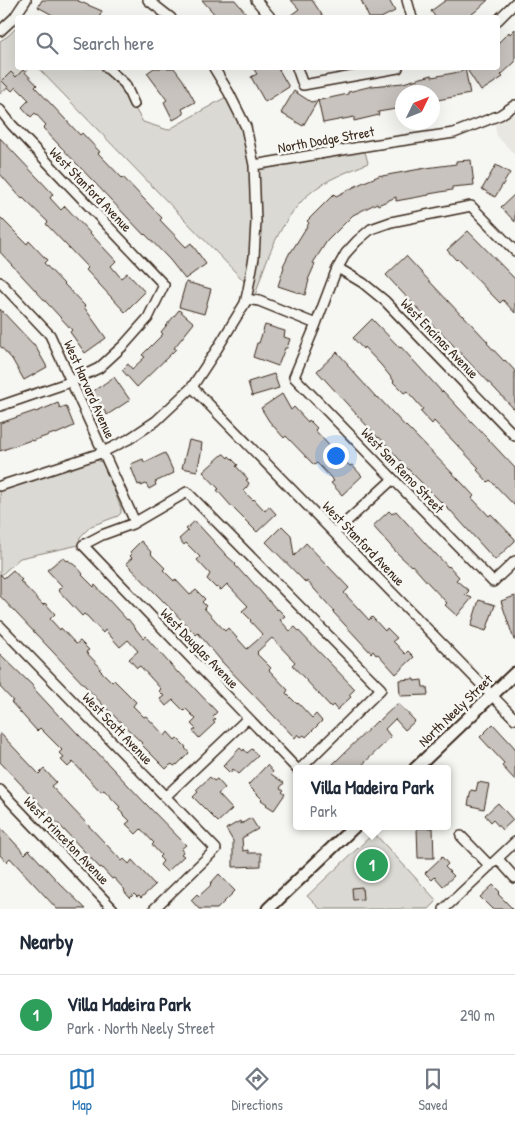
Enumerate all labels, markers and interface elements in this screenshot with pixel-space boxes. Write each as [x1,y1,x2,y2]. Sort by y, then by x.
search box [15,15,500,70]
icon: search [33,29,61,57]
text: Search here [73,30,154,56]
north arrow [395,85,440,130]
street label: North Dodge Street [276,121,376,158]
street label: West Stanford Avenue [46,143,137,236]
street label: West Encinas Avenue [397,294,483,383]
street label: West Harvard Avenue [60,337,120,442]
street label: West San Remo Street [357,423,449,517]
your location [323,443,349,469]
street label: West Stanford Avenue [319,497,410,590]
street label: West Douglas Avenue [156,604,244,693]
street label: North Neely Street [414,670,497,751]
street label: West Scott Avenue [79,688,158,769]
popup [293,765,451,830]
text: Villa Madeira Park [310,774,434,800]
street label: West Princeton Avenue [20,792,114,889]
text: Park [310,800,337,822]
pin: 1 [356,846,388,884]
text: Nearby [20,927,73,956]
text: Villa Madeira Park [67,991,191,1017]
text: 1 [33,1004,39,1026]
text: 290 m [460,1004,495,1026]
text: Park · North Neely Street [67,1017,215,1039]
tab: Map [68,1065,96,1114]
tab: Directions [231,1065,283,1114]
tab: Saved [419,1065,447,1114]

